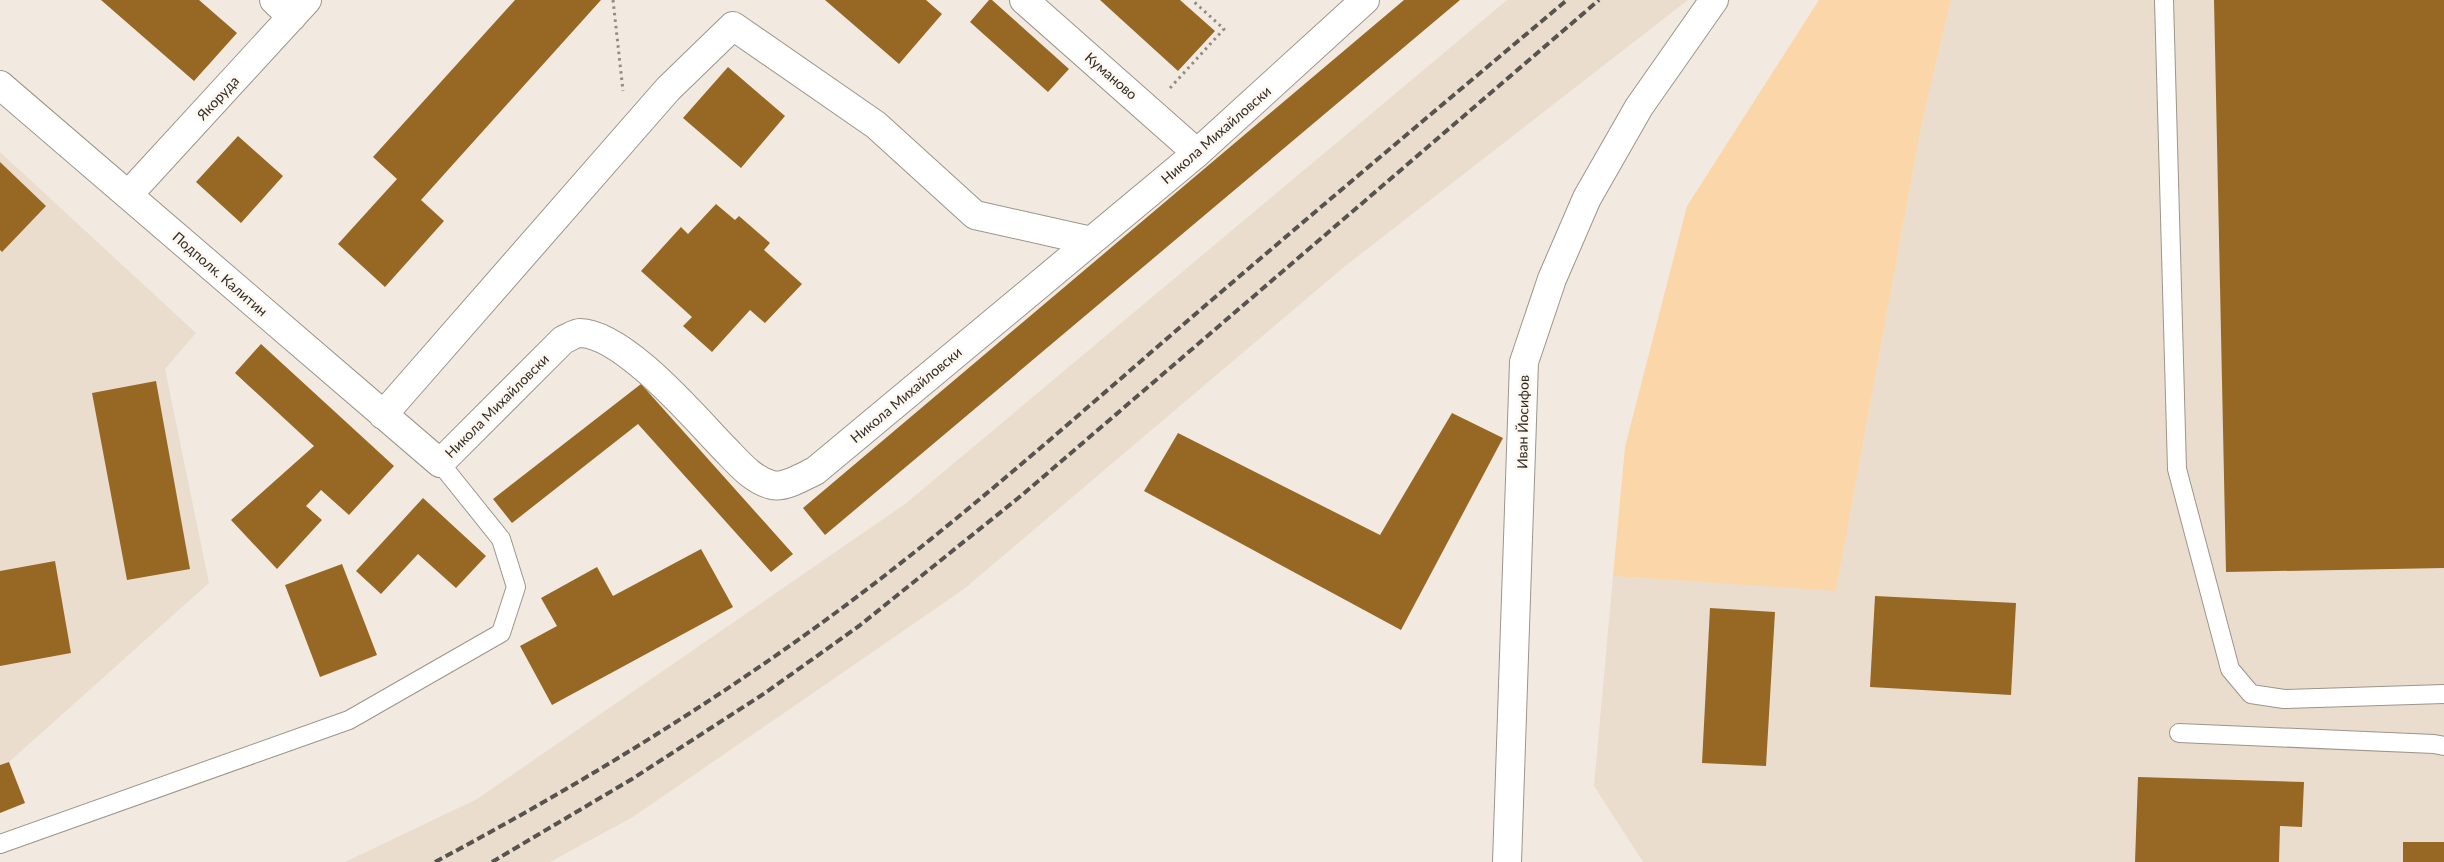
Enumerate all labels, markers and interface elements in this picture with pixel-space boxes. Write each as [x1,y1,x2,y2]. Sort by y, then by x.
street label: Куманово [1082,48,1141,103]
street label: Якоруда [192,72,242,124]
street label: Никола Михайловски [1157,82,1274,187]
street label: Подполк. Калитин [170,228,271,319]
street label: Никола Михайловски [847,343,965,446]
street label: Никола Михайловски [441,350,552,461]
street label: Иван Йосифов [1513,375,1532,469]

